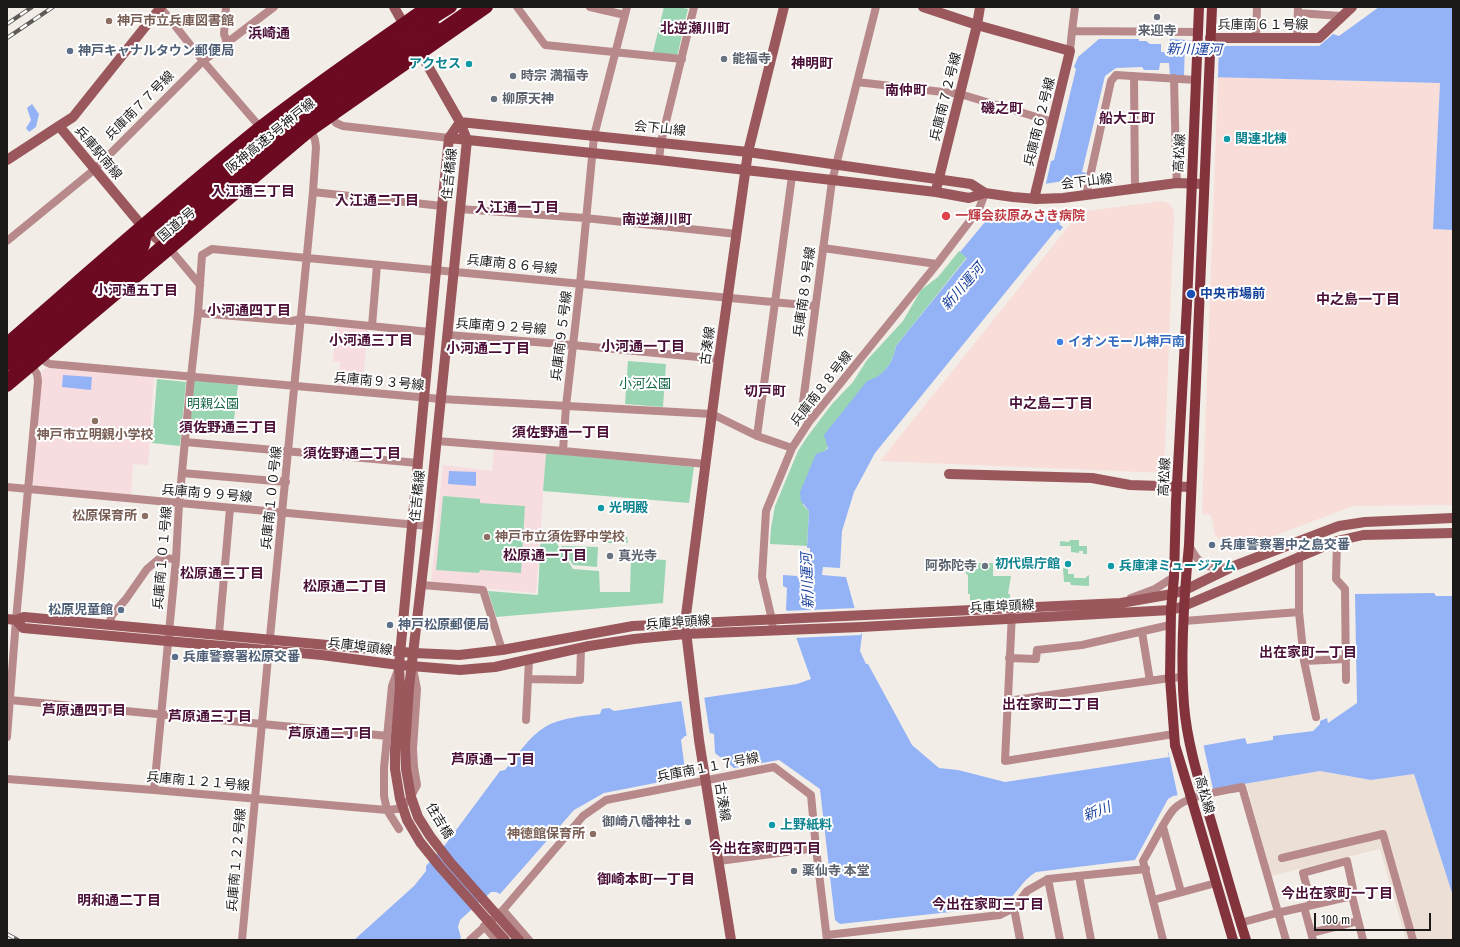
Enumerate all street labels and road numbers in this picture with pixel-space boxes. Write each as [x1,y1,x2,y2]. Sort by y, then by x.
street label: 兵庫南６１号線 [1218,17,1308,33]
street label: 兵庫南７２号線 [927,51,965,143]
street label: 兵庫南７７号線 [102,68,178,144]
street label: 兵庫南６２号線 [1021,76,1059,168]
street label: 阪神高速3号神戸線 [223,95,319,177]
street label: 会下山線 [633,119,687,139]
street label: 兵庫駅南線 [71,123,125,183]
street label: 高松線 [1171,133,1189,173]
street label: 住吉橋線 [440,147,460,201]
street label: 会下山線 [1060,171,1114,193]
street label: 国道2号 [155,205,199,245]
street label: 兵庫南８９号線 [791,246,819,338]
street label: 兵庫南８６号線 [466,252,558,278]
street label: 兵庫南９５号線 [549,290,575,382]
street label: 兵庫南９２号線 [455,316,547,338]
street label: 古湊線 [698,326,718,366]
street label: 兵庫南８８号線 [788,348,856,430]
street label: 兵庫南９３号線 [333,370,425,394]
street label: 兵庫南１００号線 [259,445,285,551]
street label: 高松線 [1156,457,1174,497]
street label: 住吉橋線 [408,469,428,523]
street label: 兵庫南９９号線 [161,482,253,506]
street label: 兵庫南１０１号線 [151,506,175,610]
street label: 兵庫埠頭線 [969,598,1035,616]
street label: 兵庫埠頭線 [645,613,711,633]
street label: 兵庫埠頭線 [327,635,393,659]
street label: 兵庫南１１７号線 [655,750,761,786]
street label: 兵庫南１２１号線 [146,770,250,794]
street label: 高松線 [1191,774,1217,816]
street label: 古湊線 [711,782,733,822]
street label: 住吉橋 [422,800,456,842]
street label: 兵庫南１２２号線 [225,808,249,912]

